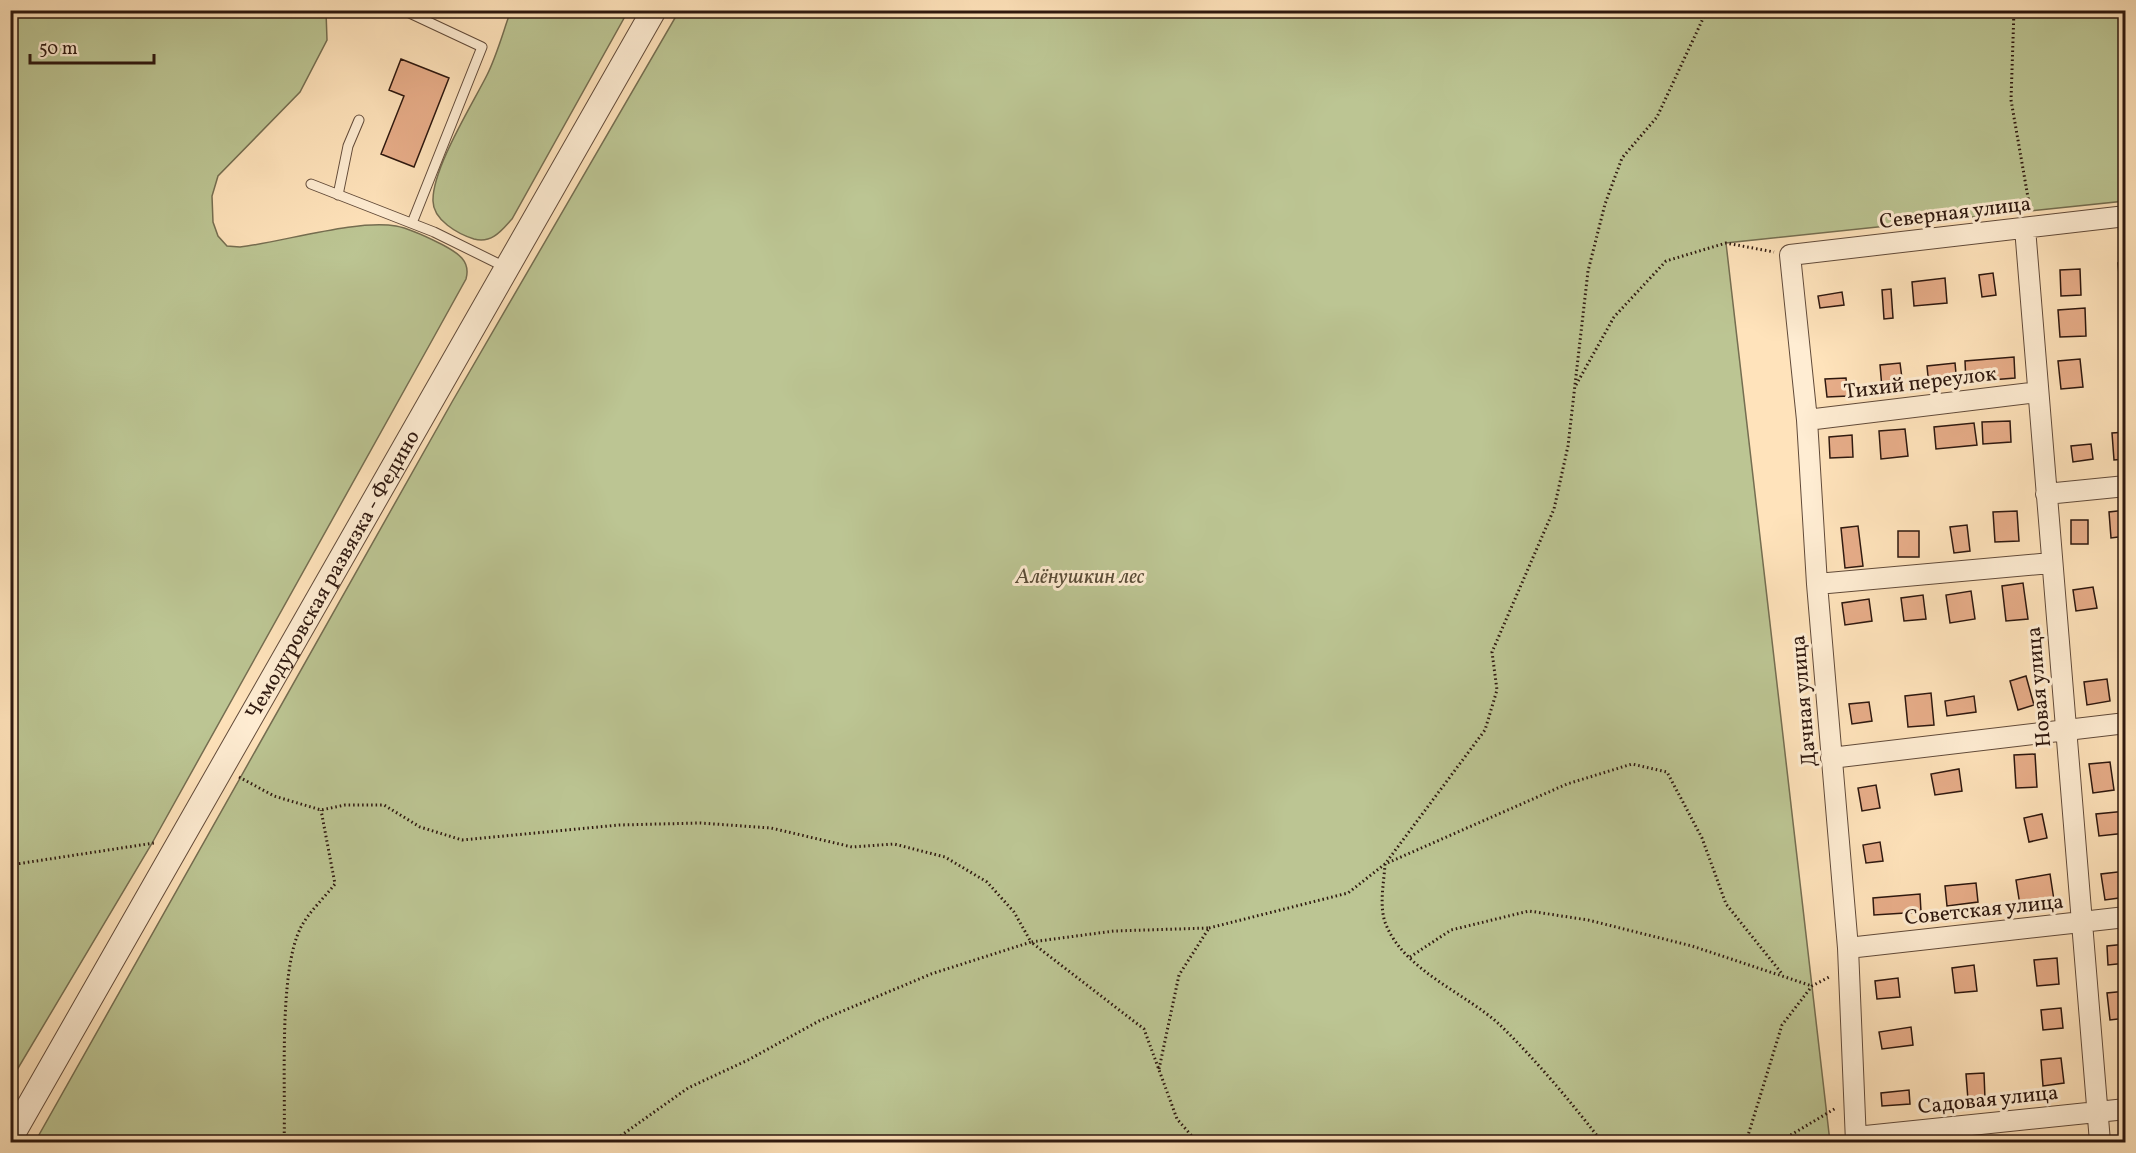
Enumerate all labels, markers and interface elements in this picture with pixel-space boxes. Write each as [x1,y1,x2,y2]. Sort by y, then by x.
scale bar [30,27,154,65]
text: 50 m [39,37,78,62]
street label: Северная улица [1878,190,2033,237]
street label: Тихий переулок [1842,360,1998,407]
street label: Чемодуровская развязка - Федино [239,425,427,725]
park label: Алёнушкин лес [1014,563,1145,592]
street label: Новая улица [2020,625,2059,748]
street label: Дачная улица [1784,634,1825,768]
street label: Советская улица [1903,888,2065,933]
street label: Садовая улица [1916,1079,2060,1122]

